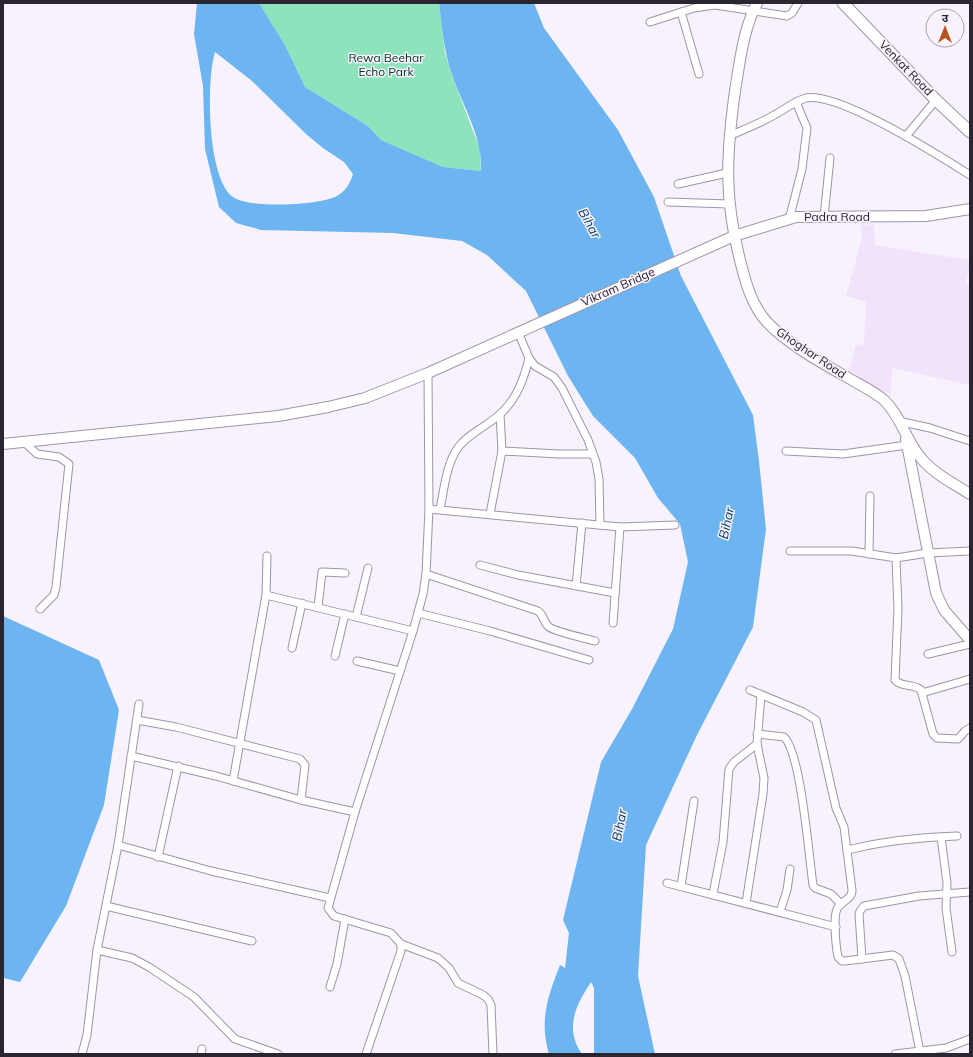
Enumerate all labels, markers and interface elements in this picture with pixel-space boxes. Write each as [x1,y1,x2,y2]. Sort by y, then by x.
north arrow [925,8,965,48]
text: उ [942,11,949,25]
street label: Venkat Road [876,37,937,99]
park label: Rewa Beehar Echo Park [348,50,424,79]
water label: Bihar [575,205,605,242]
street label: Padra Road [804,209,870,224]
street label: Vikram Bridge [579,264,657,309]
street label: Ghoghar Road [773,324,849,381]
water label: Bihar [715,504,737,540]
water label: Bihar [608,806,630,842]

